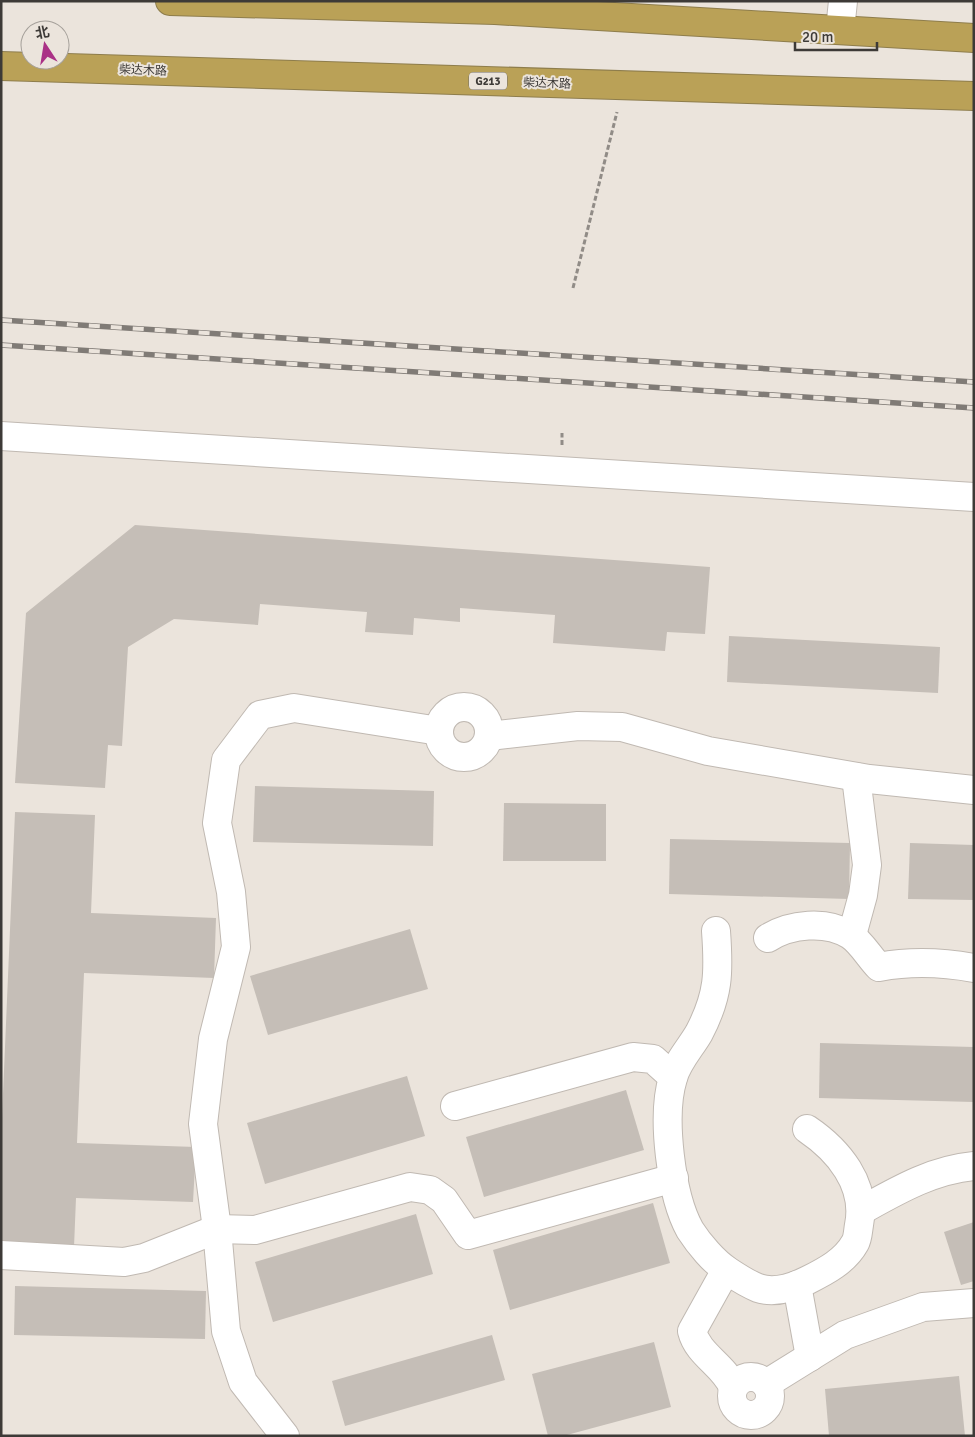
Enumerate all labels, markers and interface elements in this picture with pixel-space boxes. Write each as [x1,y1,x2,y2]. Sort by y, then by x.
north arrow [20,20,70,70]
scale bar [795,20,878,52]
text: 北 [34,23,51,43]
text: 20 m [802,28,833,46]
street label: 柴达木路 [119,62,167,79]
road number: G213 [469,72,507,90]
street label: 柴达木路 [523,75,571,92]

